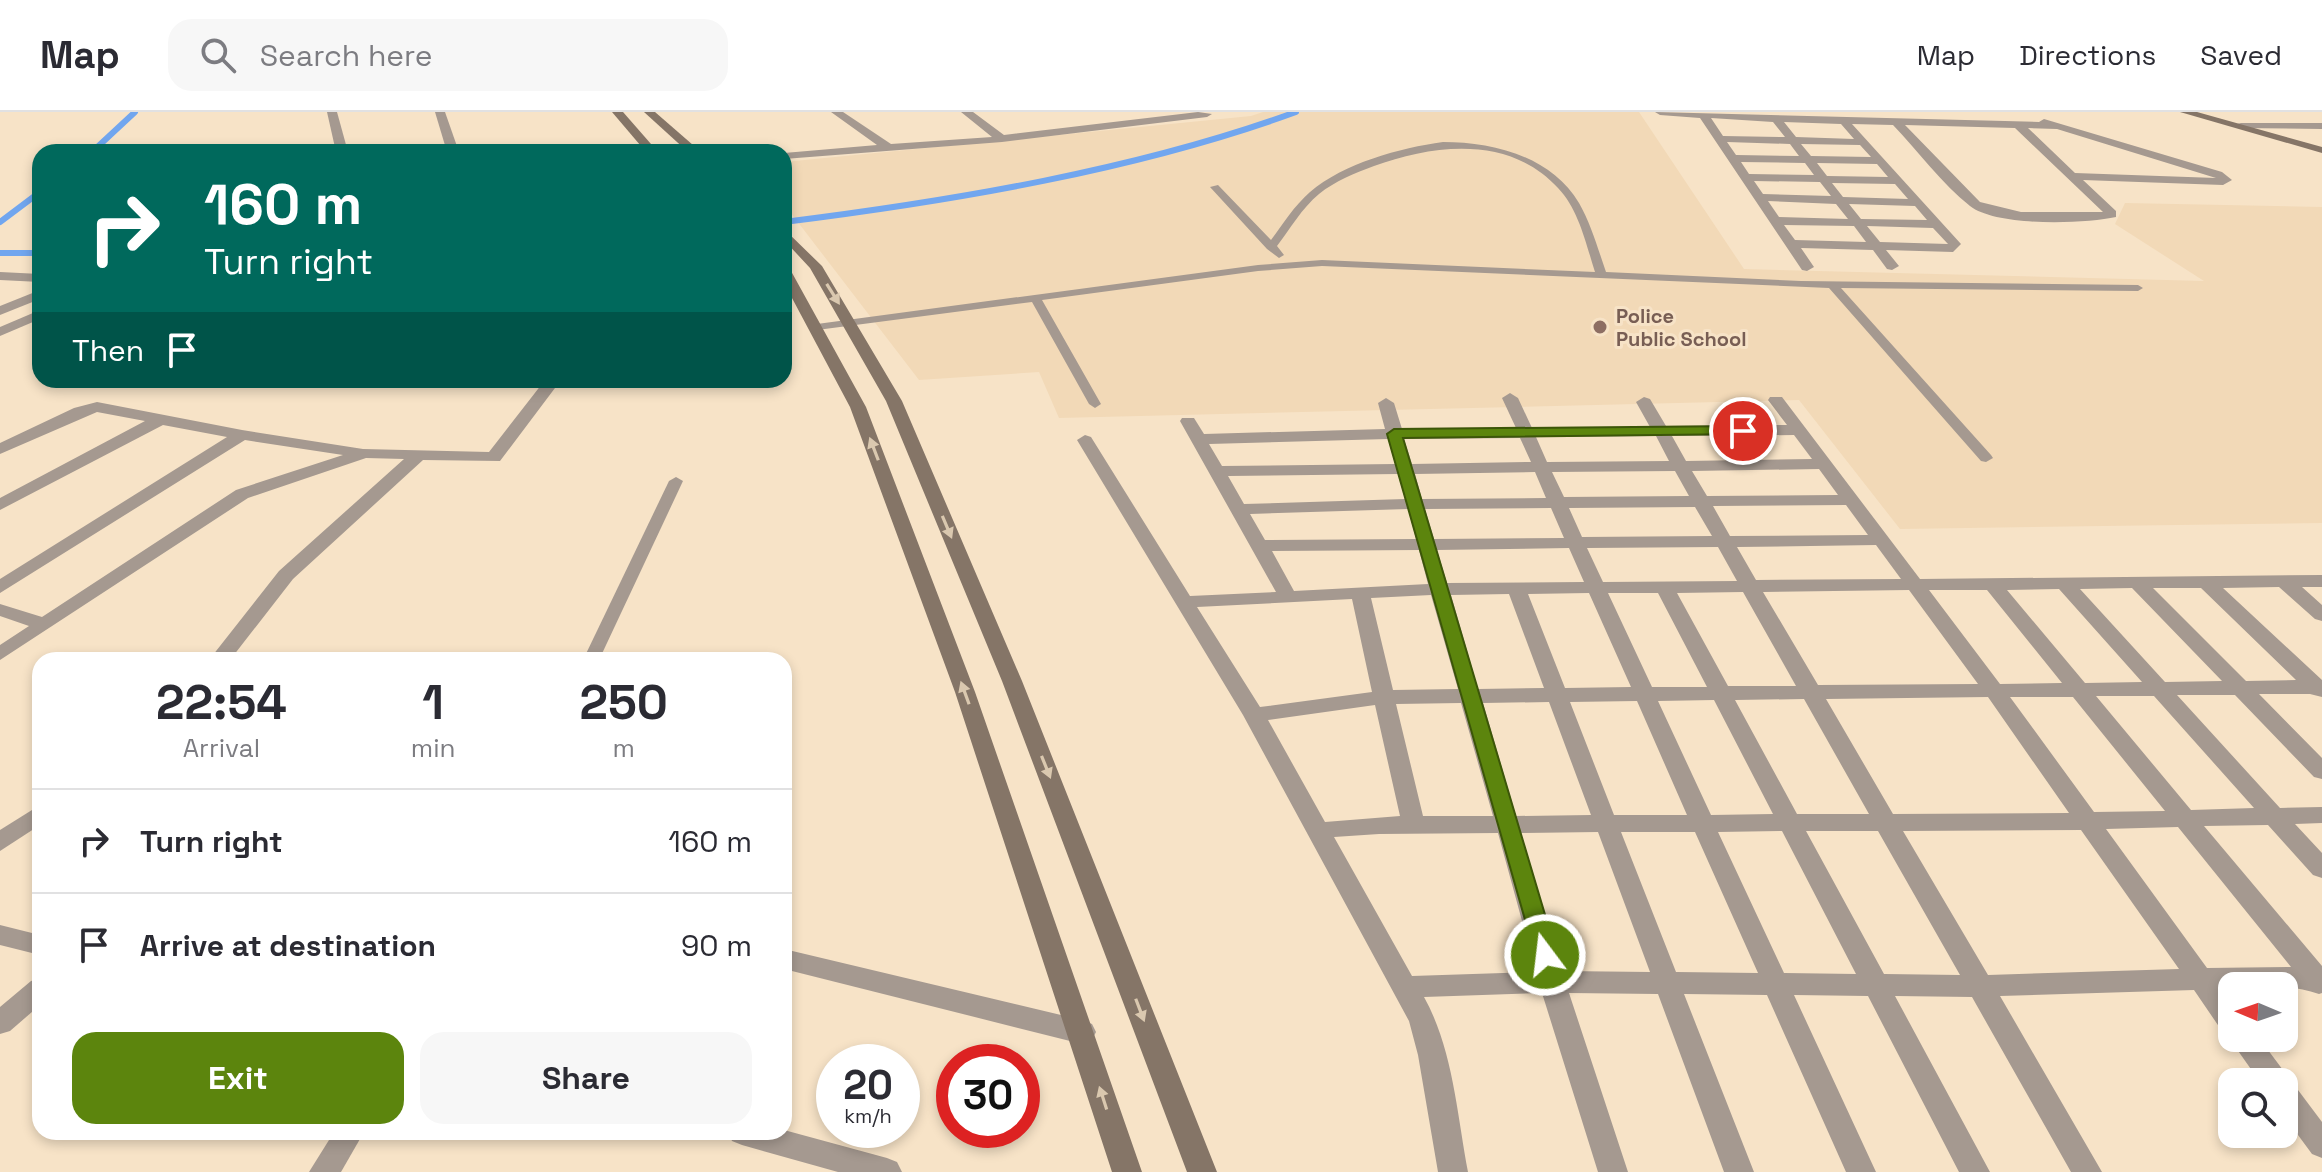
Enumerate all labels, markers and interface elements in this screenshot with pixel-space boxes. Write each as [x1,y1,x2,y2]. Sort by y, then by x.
search box [168,19,728,91]
text: Map [40,31,120,79]
icon: search [196,33,240,77]
text: Search here [260,36,433,75]
text: Map [1917,37,1975,73]
text: Directions [2019,37,2156,73]
text: Saved [2200,37,2282,73]
text: 160 m [204,169,362,240]
icon: right [72,176,176,280]
text: Turn right [204,239,373,285]
one-way arrow [826,283,841,304]
place label: Police Public School [1616,303,1747,352]
marker: Police Public School [1591,318,1609,336]
icon: arrive [160,328,204,372]
text: Then [72,331,144,370]
pin [1709,397,1777,465]
icon: arrive [1721,409,1765,453]
one-way arrow [867,437,880,461]
one-way arrow [941,515,954,539]
text: 22:54 [156,672,287,733]
text: 1 [422,672,444,733]
text: 250 [579,672,668,733]
one-way arrow [958,681,970,705]
text: Arrival [183,731,260,765]
text: min [411,731,455,765]
text: m [613,731,635,765]
one-way arrow [1040,755,1053,779]
icon: right [72,819,116,863]
text: Turn right [140,822,283,861]
text: 160 m [668,822,752,861]
position arrow [1503,913,1587,997]
icon: arrive [72,923,116,967]
text: Arrive at destination [140,926,436,965]
text: 90 m [681,926,752,965]
north arrow [2218,972,2298,1052]
map controls [2218,972,2298,1148]
one-way arrow [1134,998,1147,1022]
button: Exit [72,1032,404,1124]
button: Share [420,1032,752,1124]
speed limit sign: 30 [936,1044,1040,1148]
text: 20 [843,1060,893,1111]
button: search [2218,1068,2298,1148]
one-way arrow [1096,1086,1109,1110]
text: km/h [844,1103,892,1129]

